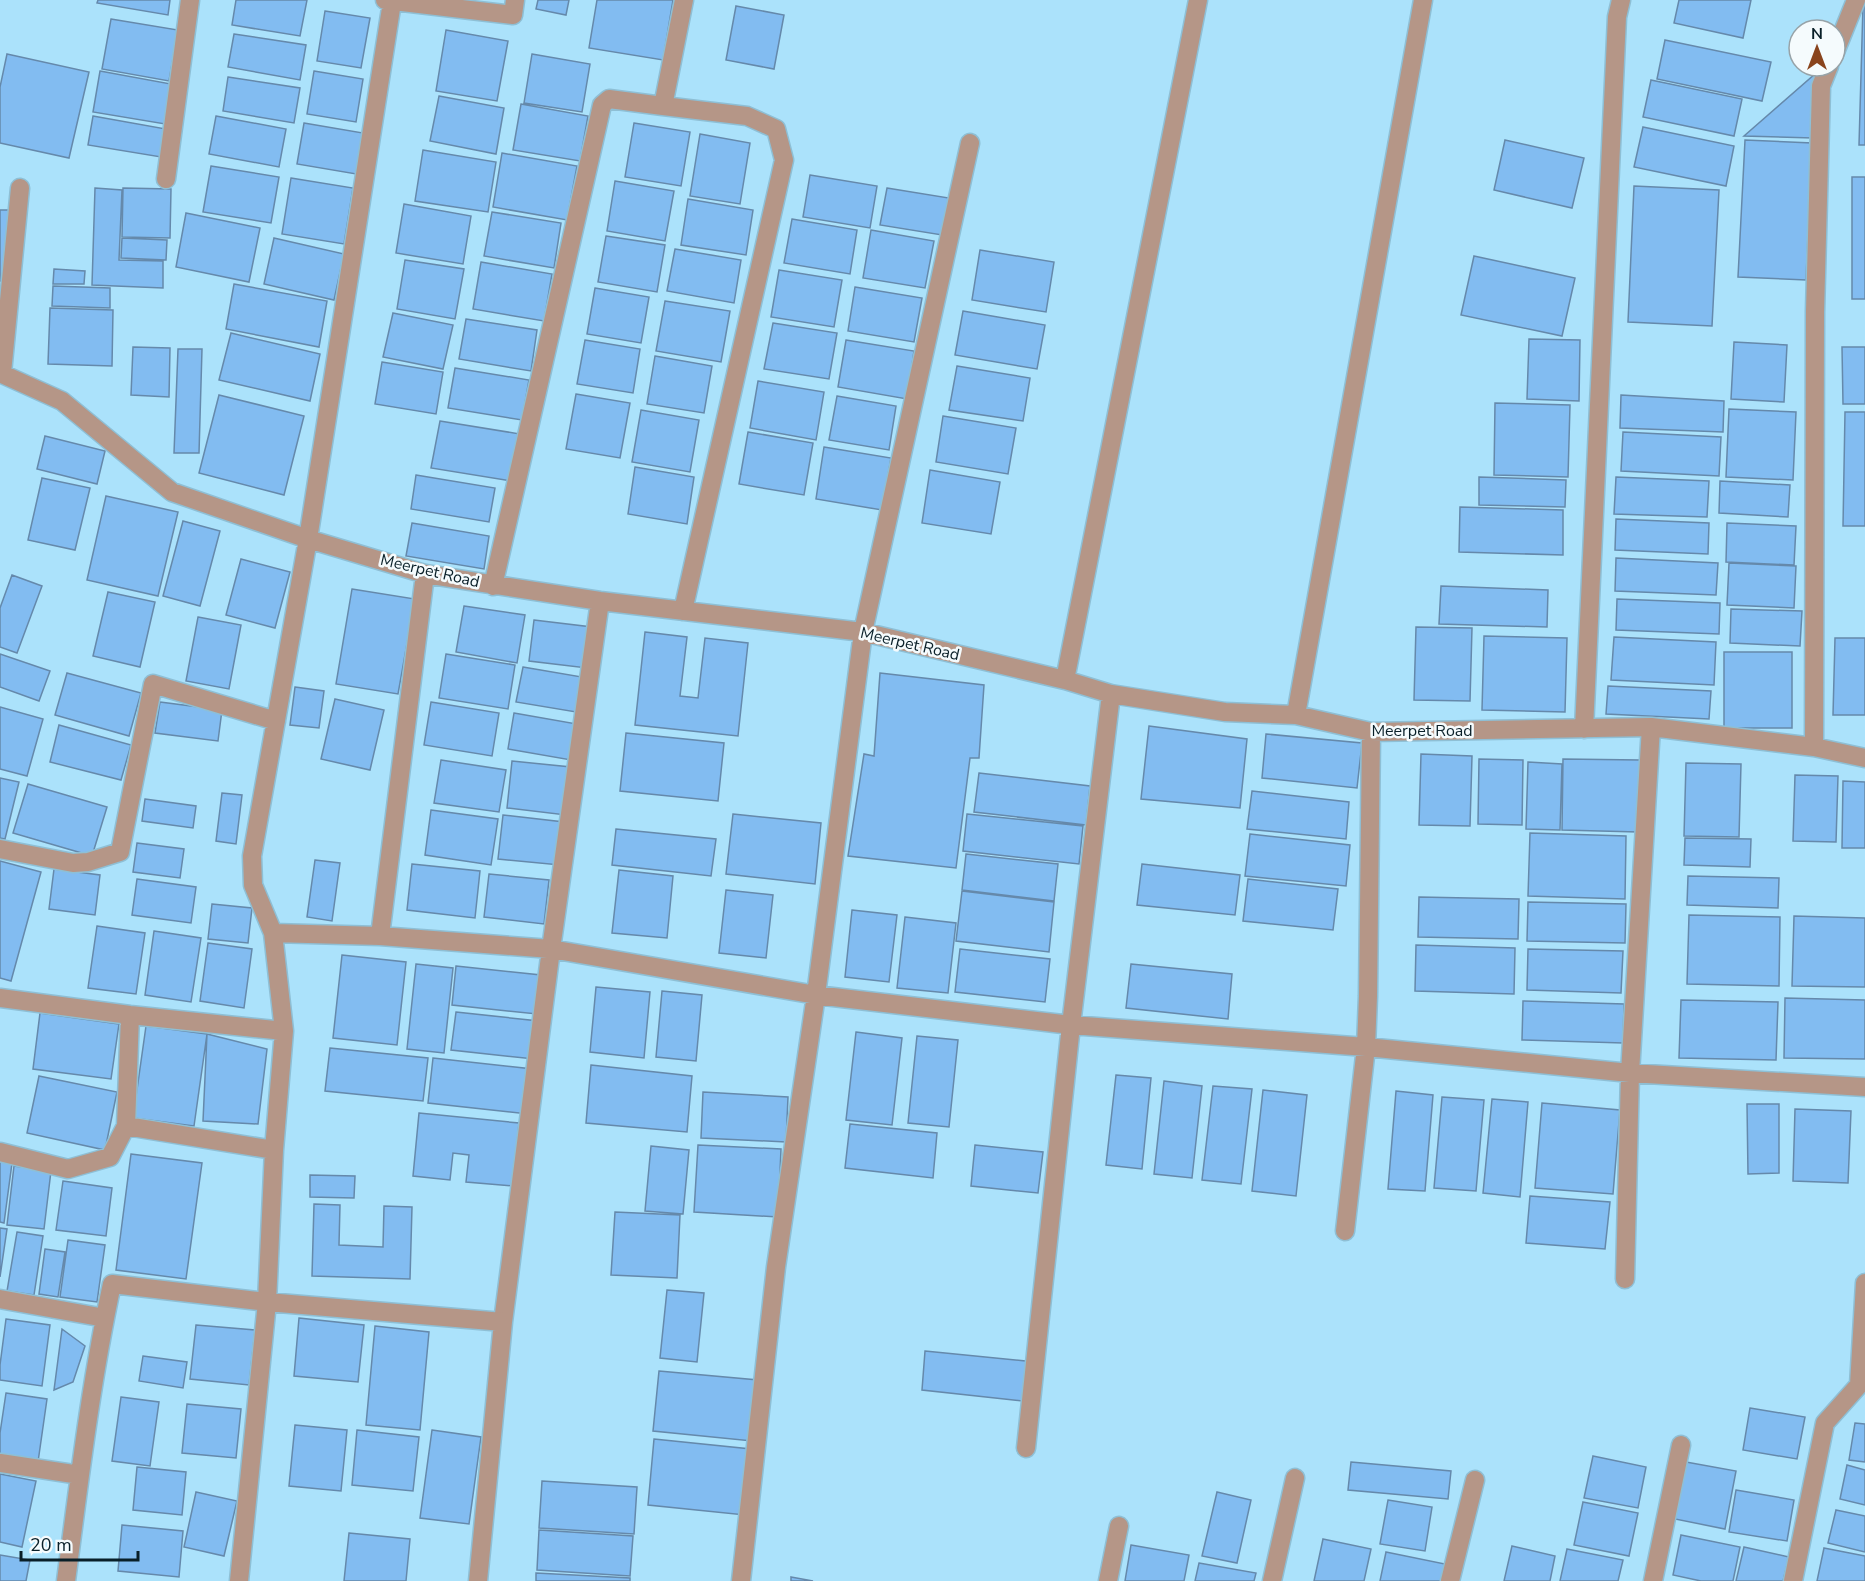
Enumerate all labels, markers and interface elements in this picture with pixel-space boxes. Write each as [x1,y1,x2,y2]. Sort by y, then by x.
north arrow [1787,18,1847,78]
text: N [1811,23,1823,45]
street label: Meerpet Road [378,549,482,593]
street label: Meerpet Road [858,622,962,666]
street label: Meerpet Road [1371,720,1473,742]
scale bar [21,1524,138,1562]
text: 20 m [30,1533,72,1557]

